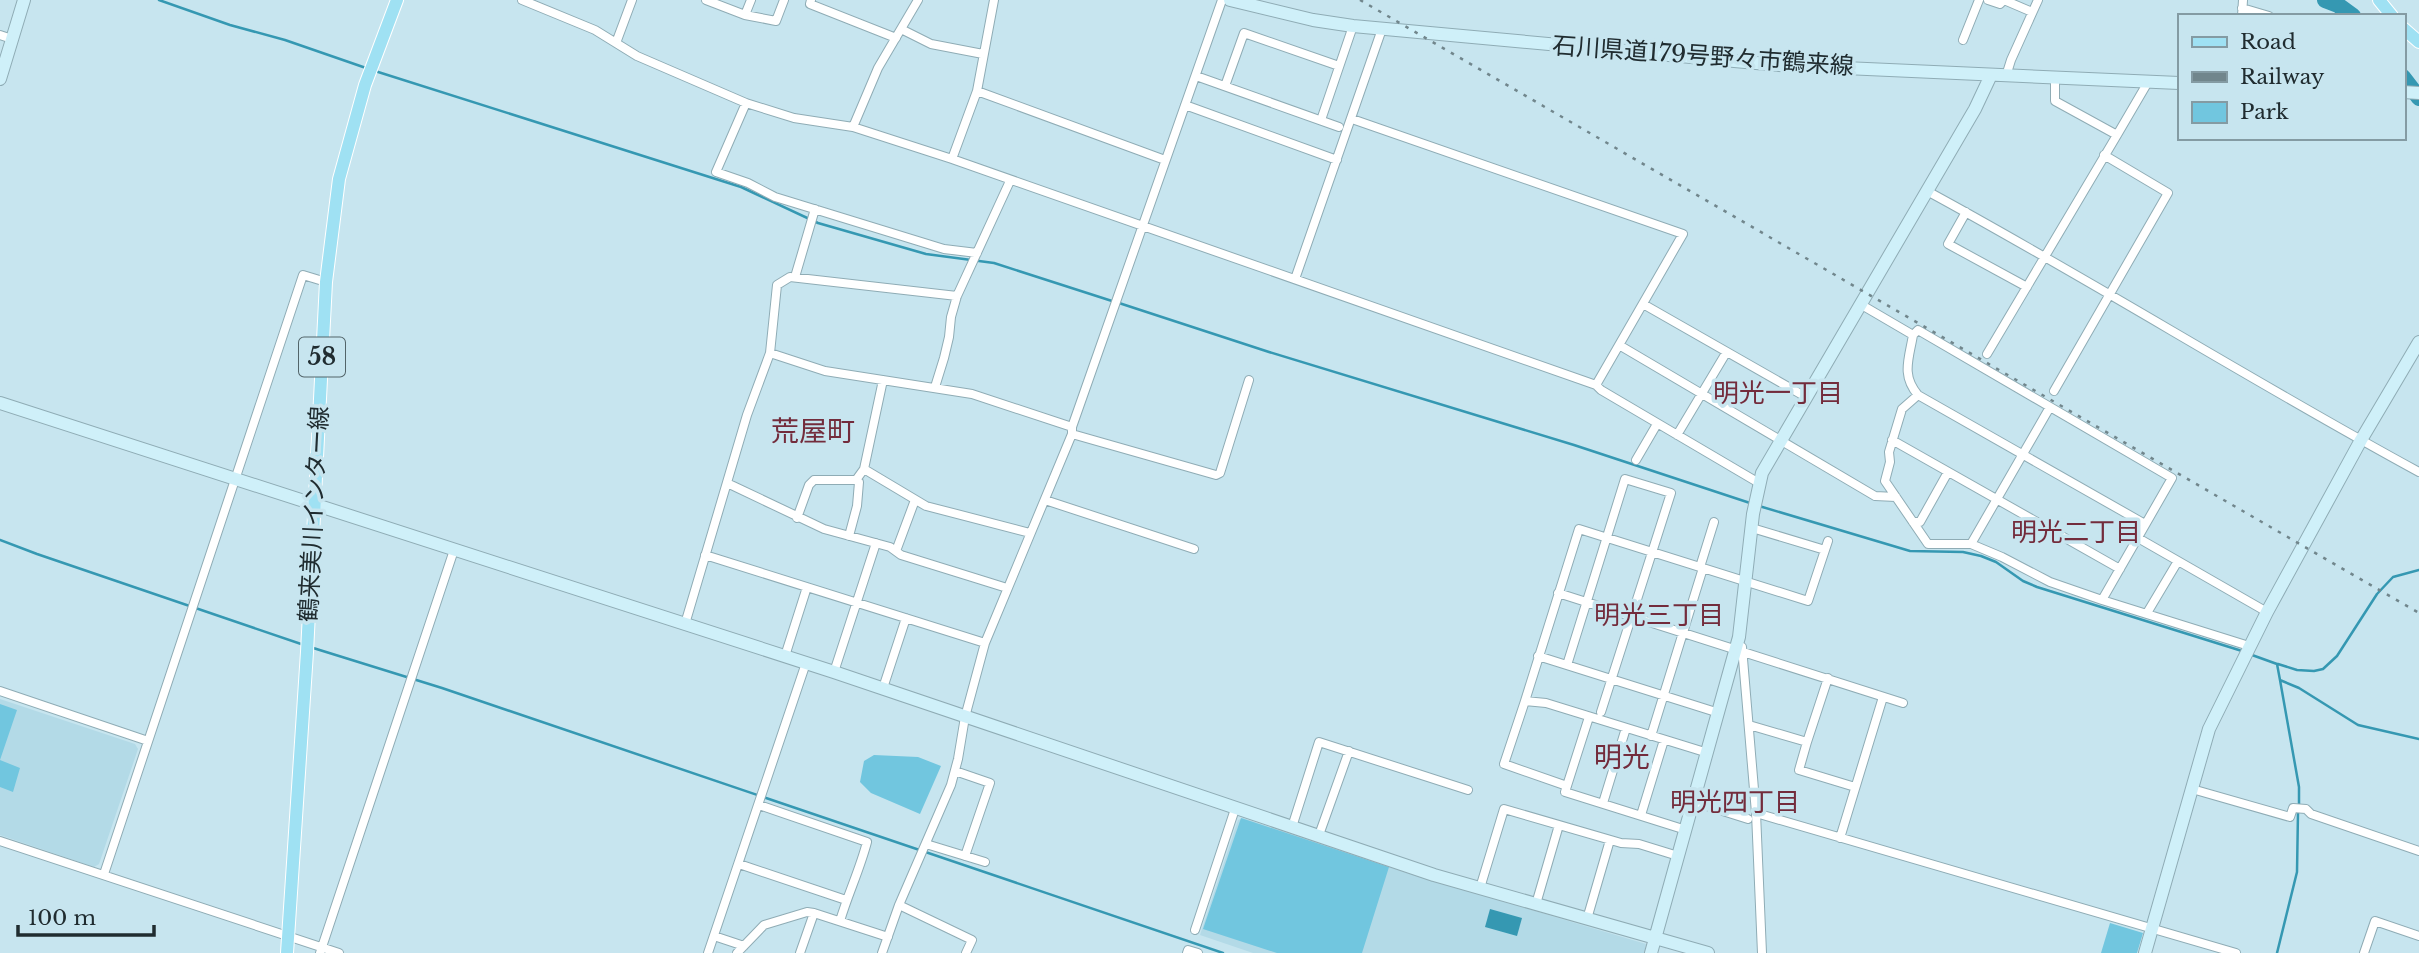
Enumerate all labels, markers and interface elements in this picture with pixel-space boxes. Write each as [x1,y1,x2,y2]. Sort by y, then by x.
legend [2178,14,2405,140]
text: Road [2240,29,2296,55]
street label: 石川県道179号野々市鶴来線 [1551,30,1855,81]
text: Railway [2240,64,2325,90]
text: Park [2240,99,2289,125]
road number: 58 [299,338,345,376]
district label: 明光一丁目 [1713,377,1843,409]
street label: 鶴来美川インター線 [293,405,334,623]
district label: 荒屋町 [771,414,855,449]
district label: 明光二丁目 [2011,516,2141,548]
district label: 明光三丁目 [1594,599,1724,631]
district label: 明光 [1594,740,1650,775]
district label: 明光四丁目 [1670,786,1800,818]
scale bar [18,894,154,938]
text: 100 m [28,905,96,931]

